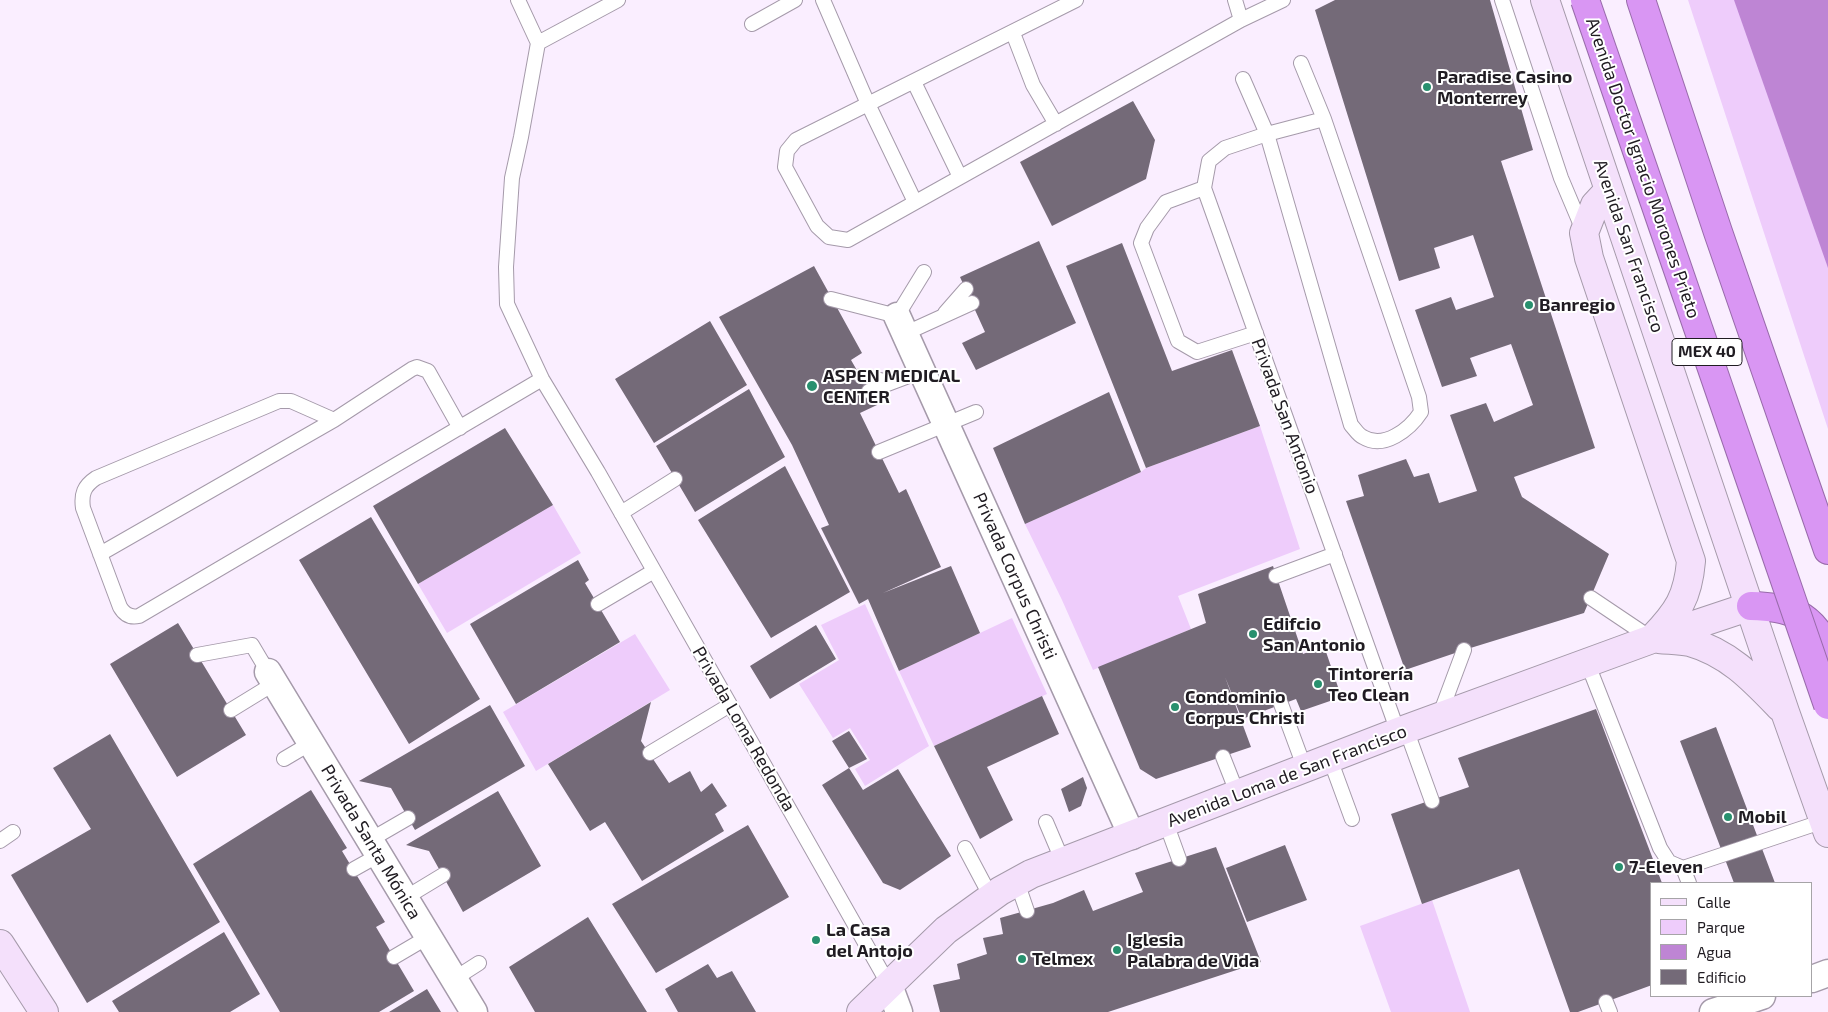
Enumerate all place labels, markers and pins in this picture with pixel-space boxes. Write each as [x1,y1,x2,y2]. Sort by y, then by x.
place label: Paradise Casino Monterrey [1437,66,1572,108]
marker: Paradise Casino Monterrey [1421,81,1433,93]
place label: Banregio [1539,294,1615,316]
marker: Banregio [1523,299,1535,311]
place label: ASPEN MEDICAL CENTER [823,365,960,408]
marker: ASPEN MEDICAL CENTER [805,379,819,393]
place label: Edifcio San Antonio [1263,613,1365,656]
marker: Edifcio San Antonio [1247,628,1259,640]
place label: Tintorería Teo Clean [1328,663,1413,706]
marker: Tintorería Teo Clean [1312,678,1324,690]
place label: Condominio Corpus Christi [1185,686,1305,729]
marker: Condominio Corpus Christi [1169,701,1181,713]
place label: Mobil [1738,806,1787,828]
marker: Mobil [1722,811,1734,823]
place label: 7-Eleven [1629,856,1703,878]
marker: 7-Eleven [1613,861,1625,873]
place label: La Casa del Antojo [826,919,913,962]
place label: Iglesia Palabra de Vida [1127,929,1259,972]
marker: La Casa del Antojo [810,934,822,946]
marker: Iglesia Palabra de Vida [1111,944,1123,956]
place label: Telmex [1032,948,1093,970]
marker: Telmex [1016,953,1028,965]

